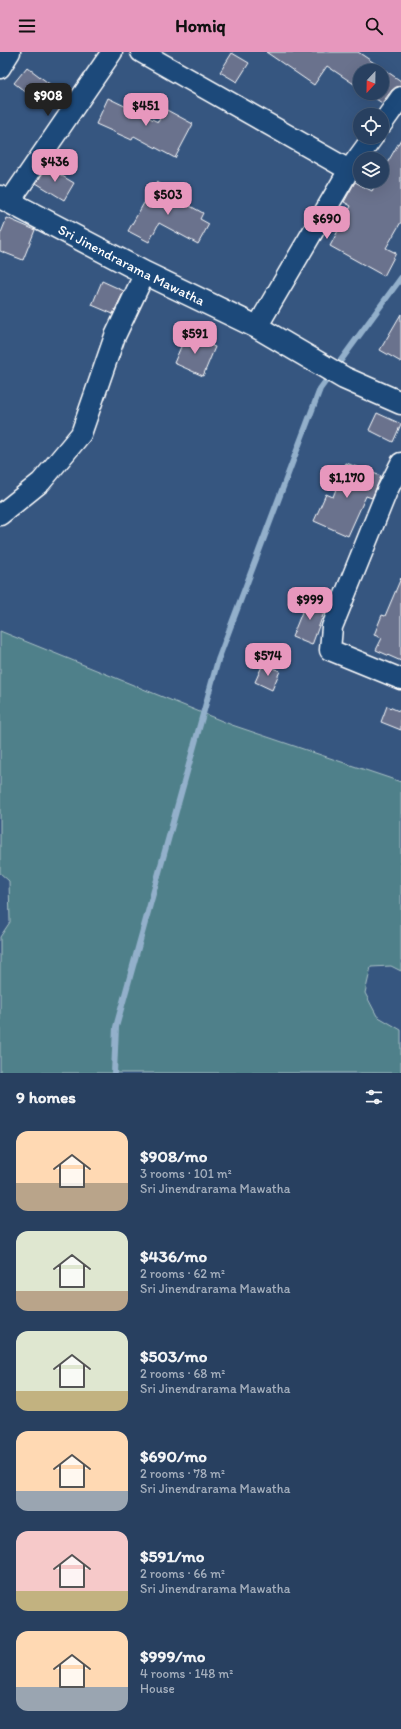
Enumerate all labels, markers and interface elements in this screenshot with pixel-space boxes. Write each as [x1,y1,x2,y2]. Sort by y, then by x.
icon: menu [16,15,38,37]
text: Homiq [175,15,226,37]
icon: search [363,15,385,37]
north arrow [353,64,389,100]
map controls [353,64,389,188]
pin: $908 [24,83,72,117]
text: $908 [34,88,62,103]
pin: $451 [122,93,170,127]
text: $451 [132,98,160,113]
button: locate [353,108,389,144]
pin: $436 [31,149,79,183]
button: layers [353,152,389,188]
text: $436 [41,154,69,169]
pin: $503 [144,182,192,216]
text: $503 [154,187,182,202]
pin: $690 [303,206,351,240]
text: $690 [313,211,341,226]
street label: Sri Jinendrarama Mawatha [55,221,208,310]
pin: $591 [171,321,219,355]
text: $591 [182,326,208,341]
pin: $1,170 [314,465,380,499]
text: $1,170 [329,470,365,485]
pin: $999 [286,587,334,621]
text: $999 [297,592,324,607]
pin: $574 [244,643,292,677]
text: $574 [254,648,282,663]
icon: filters [363,1086,385,1108]
text: 9 homes [16,1087,76,1107]
text: $908/mo [140,1146,207,1166]
icon: home [48,1147,96,1195]
text: 3 rooms · 101 m² [140,1166,232,1181]
text: Sri Jinendrarama Mawatha [140,1181,291,1196]
text: $436/mo [140,1246,207,1266]
icon: home [48,1247,96,1295]
text: 2 rooms · 62 m² [140,1266,225,1281]
text: Sri Jinendrarama Mawatha [140,1281,291,1296]
text: $503/mo [140,1346,207,1366]
icon: home [48,1347,96,1395]
text: 2 rooms · 68 m² [140,1366,225,1381]
text: Sri Jinendrarama Mawatha [140,1381,291,1396]
text: $690/mo [140,1446,207,1466]
icon: home [48,1447,96,1495]
text: 2 rooms · 78 m² [140,1466,225,1481]
text: Sri Jinendrarama Mawatha [140,1481,291,1496]
text: $591/mo [140,1546,204,1566]
icon: home [48,1547,96,1595]
text: 2 rooms · 66 m² [140,1566,225,1581]
text: Sri Jinendrarama Mawatha [140,1581,291,1596]
text: $999/mo [140,1646,205,1666]
icon: home [48,1647,96,1695]
text: 4 rooms · 148 m² [140,1666,233,1681]
text: House [140,1681,175,1696]

